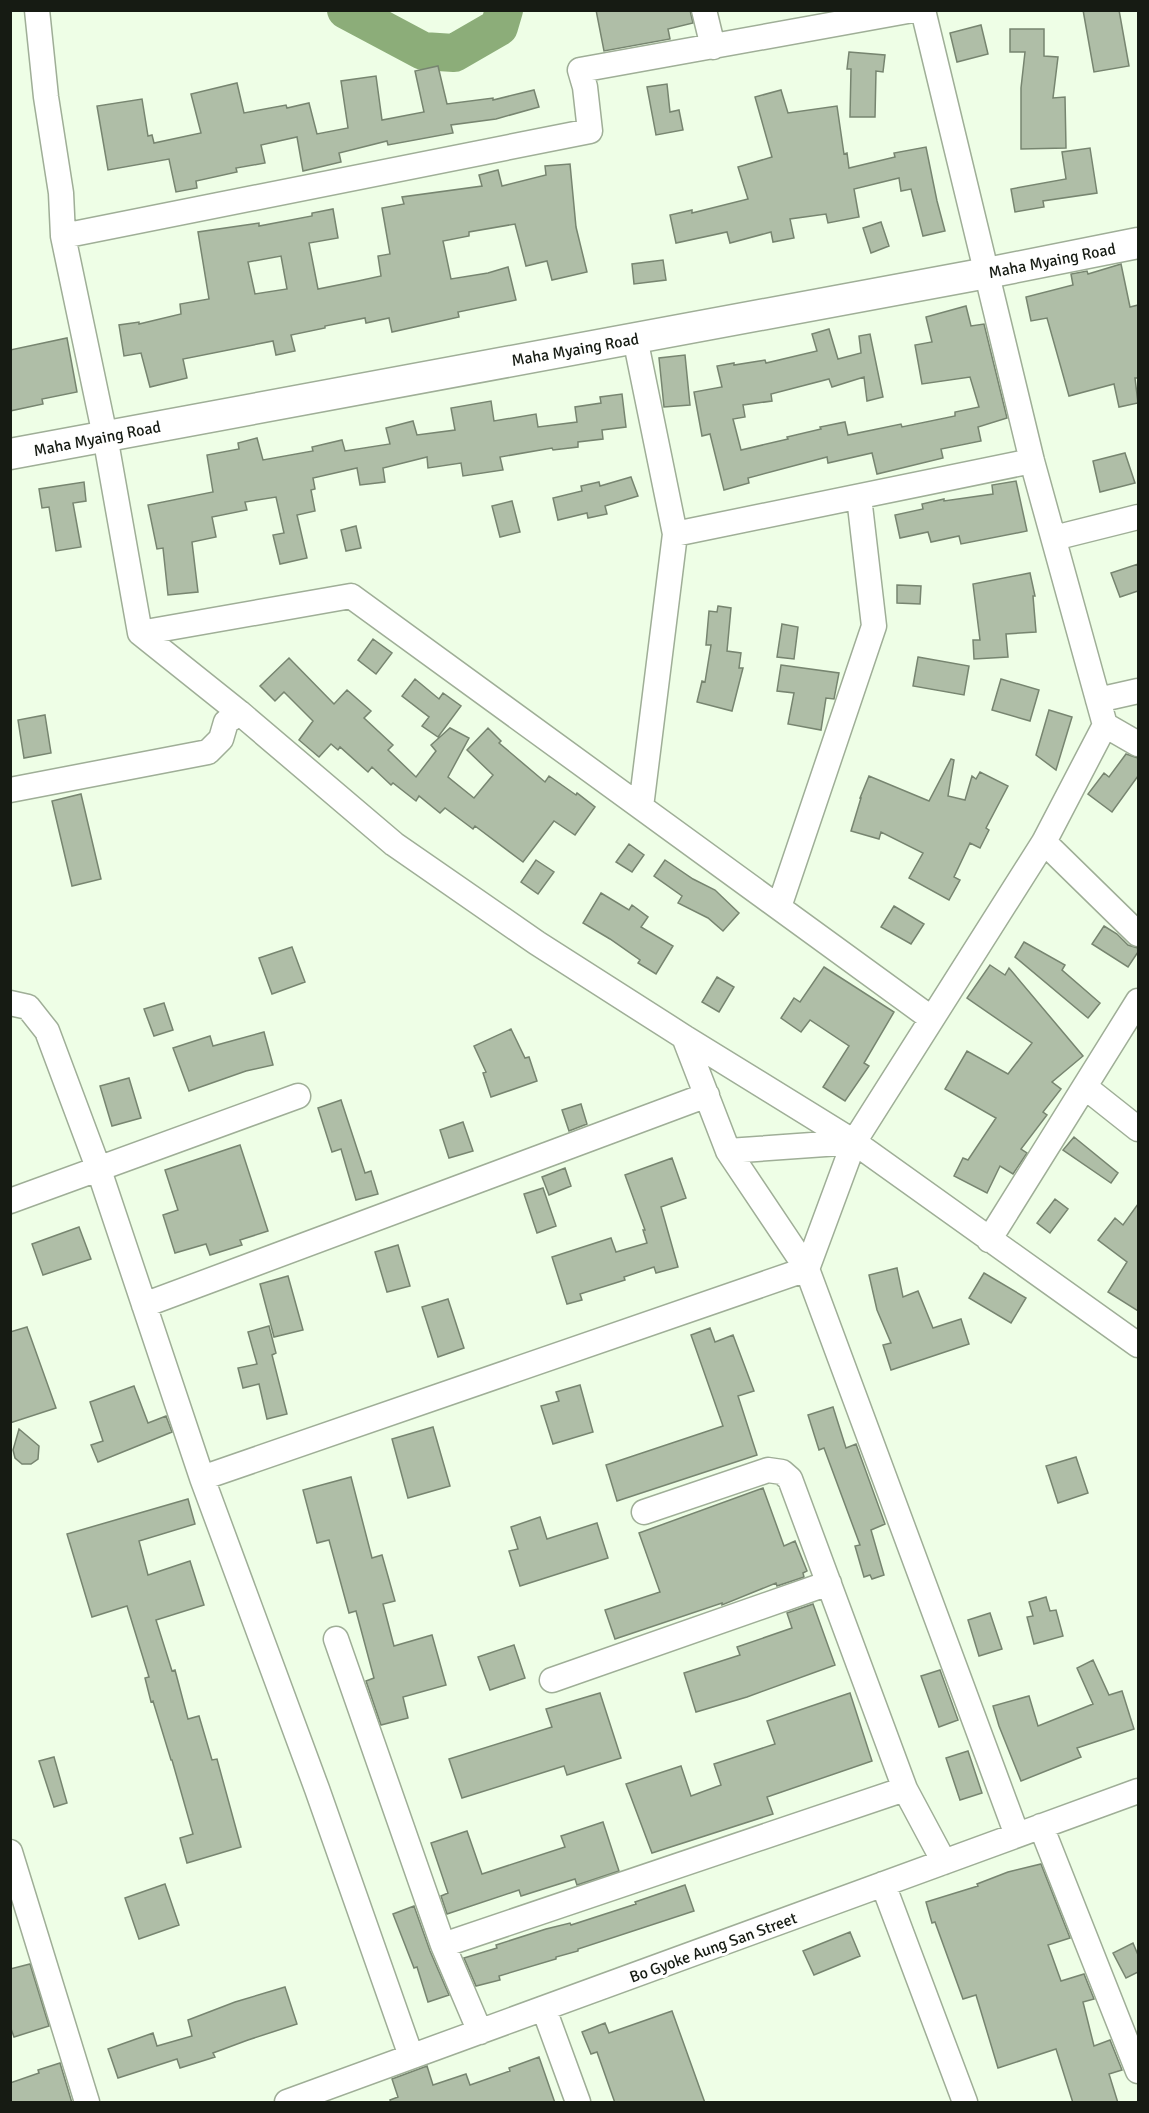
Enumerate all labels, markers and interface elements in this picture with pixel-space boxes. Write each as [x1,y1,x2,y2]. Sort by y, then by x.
street label: Maha Myaing Road [987,239,1117,283]
street label: Maha Myaing Road [510,329,640,371]
street label: Maha Myaing Road [32,417,162,461]
street label: Bo Gyoke Aung San Street [627,1908,800,1988]

